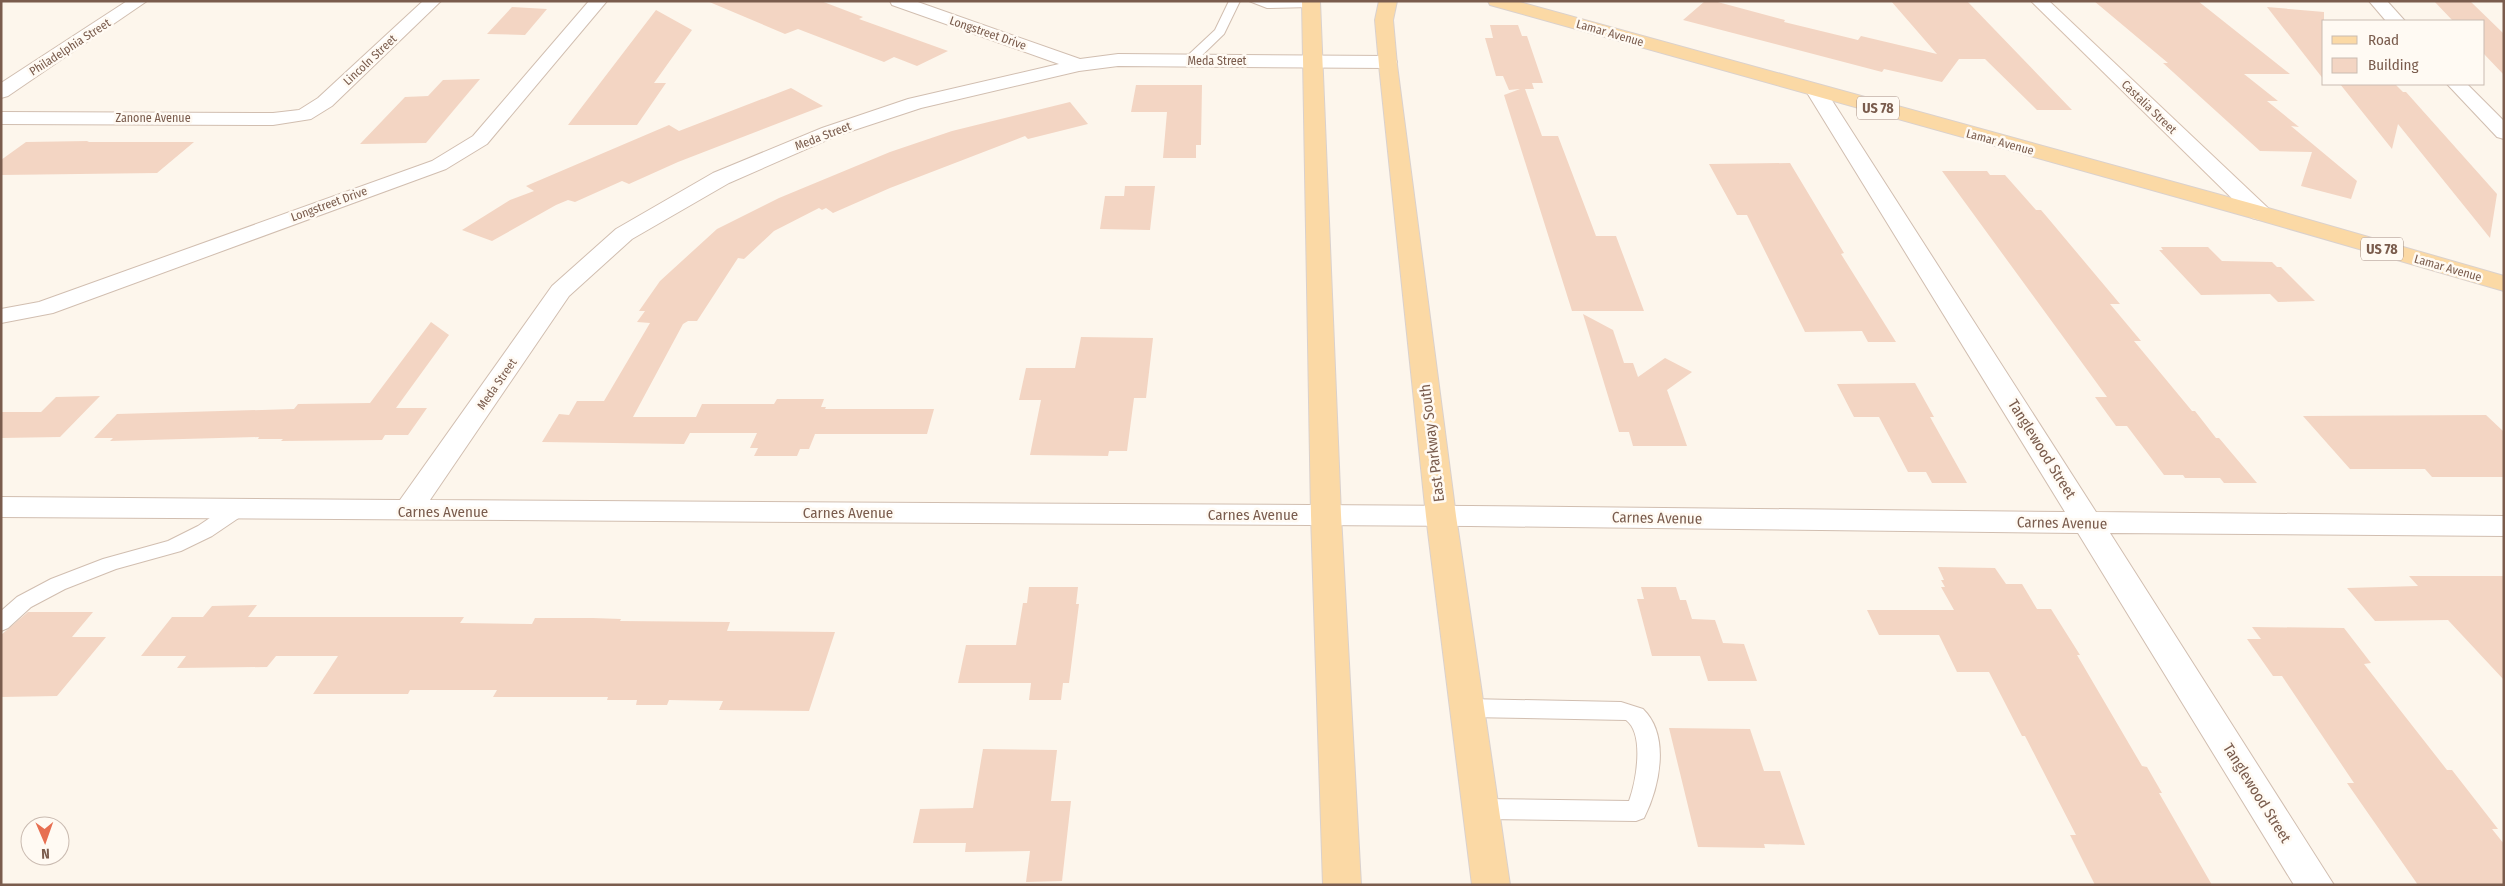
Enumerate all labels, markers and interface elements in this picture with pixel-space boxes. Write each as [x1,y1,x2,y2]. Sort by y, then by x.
street label: Longstreet Drive [948,13,1028,53]
street label: Philadelphia Street [27,16,113,78]
street label: Lamar Avenue [1575,17,1645,49]
legend [2322,20,2485,85]
text: Road [2368,31,2399,49]
street label: Lincoln Street [340,32,400,88]
street label: Meda Street [1187,54,1247,68]
text: Building [2368,56,2419,74]
street label: Castalia Street [2119,77,2179,137]
road number: US 78 [1857,96,1899,120]
street label: Zanone Avenue [115,111,191,125]
street label: Meda Street [793,119,853,153]
street label: Lamar Avenue [1965,126,2035,158]
street label: Longstreet Drive [289,184,369,224]
road number: US 78 [2361,238,2403,260]
street label: Lamar Avenue [2413,252,2483,284]
street label: Meda Street [474,356,520,412]
street label: East Parkway South [1416,383,1448,503]
street label: Tanglewood Street [2004,396,2080,502]
street label: Carnes Avenue [398,503,488,521]
street label: Carnes Avenue [803,504,893,522]
street label: Carnes Avenue [1208,506,1298,524]
street label: Carnes Avenue [1612,508,1702,528]
street label: Carnes Avenue [2017,513,2107,533]
street label: Tanglewood Street [2219,740,2295,846]
north arrow [20,816,70,866]
text: N [41,845,50,862]

